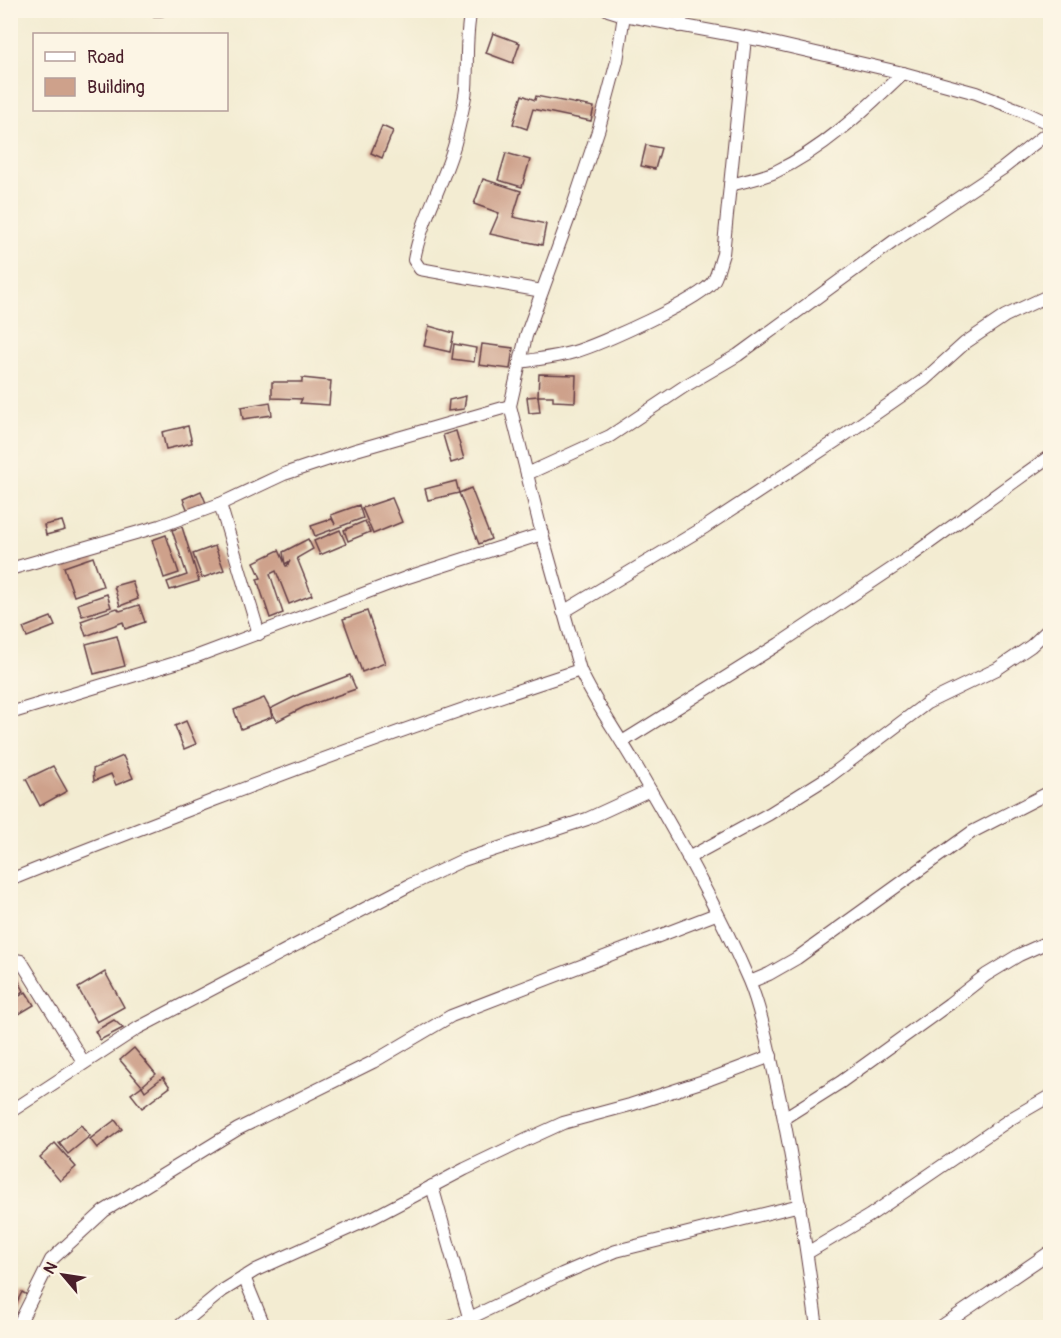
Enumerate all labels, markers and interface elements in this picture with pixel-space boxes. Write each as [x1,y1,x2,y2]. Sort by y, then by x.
legend [33,33,228,111]
text: Road [87,46,124,69]
text: Building [87,76,145,99]
north arrow [33,1245,93,1305]
text: N [39,1258,62,1278]

